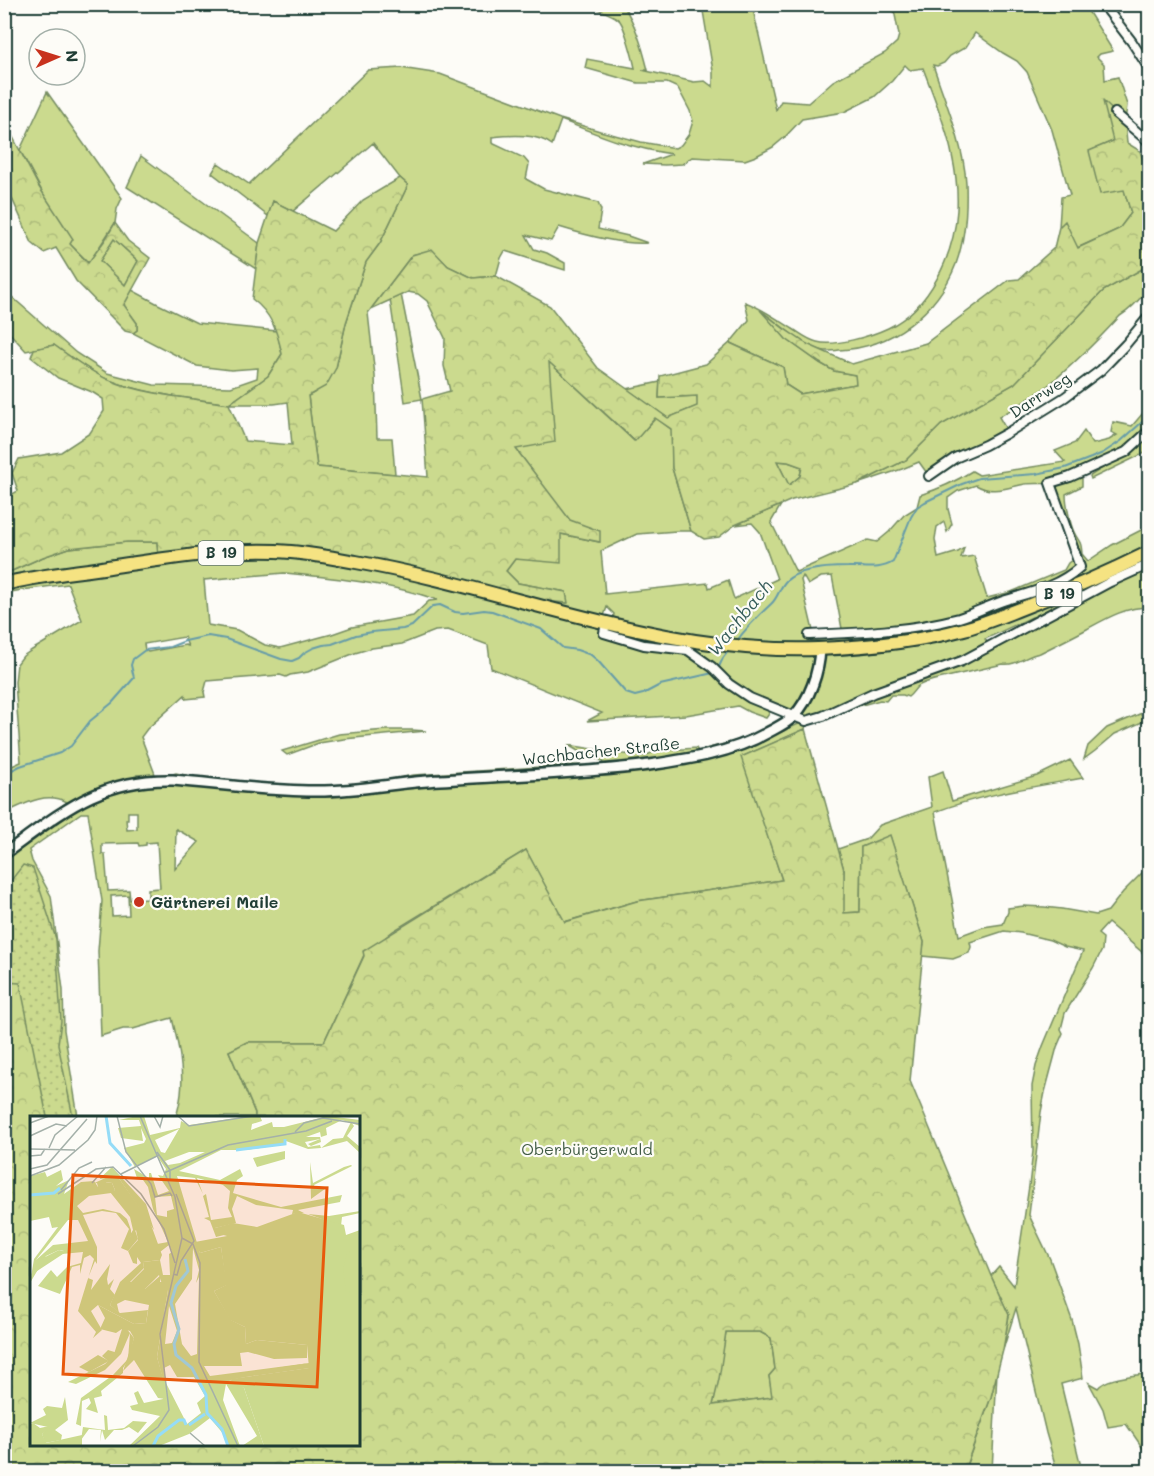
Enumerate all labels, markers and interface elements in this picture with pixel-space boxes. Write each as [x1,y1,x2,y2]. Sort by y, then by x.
north arrow [27,27,87,87]
text: N [62,50,83,63]
street label: Darrweg [1005,367,1074,422]
road number: B 19 [198,541,244,565]
water label: Wachbach [701,574,777,660]
road number: B 19 [1036,582,1082,606]
street label: Wachbacher Straße [521,732,681,769]
place label: Gärtnerei Maile [151,891,278,912]
marker: Gärtnerei Maile [132,895,146,909]
inset map [30,1116,360,1446]
park label: Oberbürgerwald [521,1138,653,1159]

